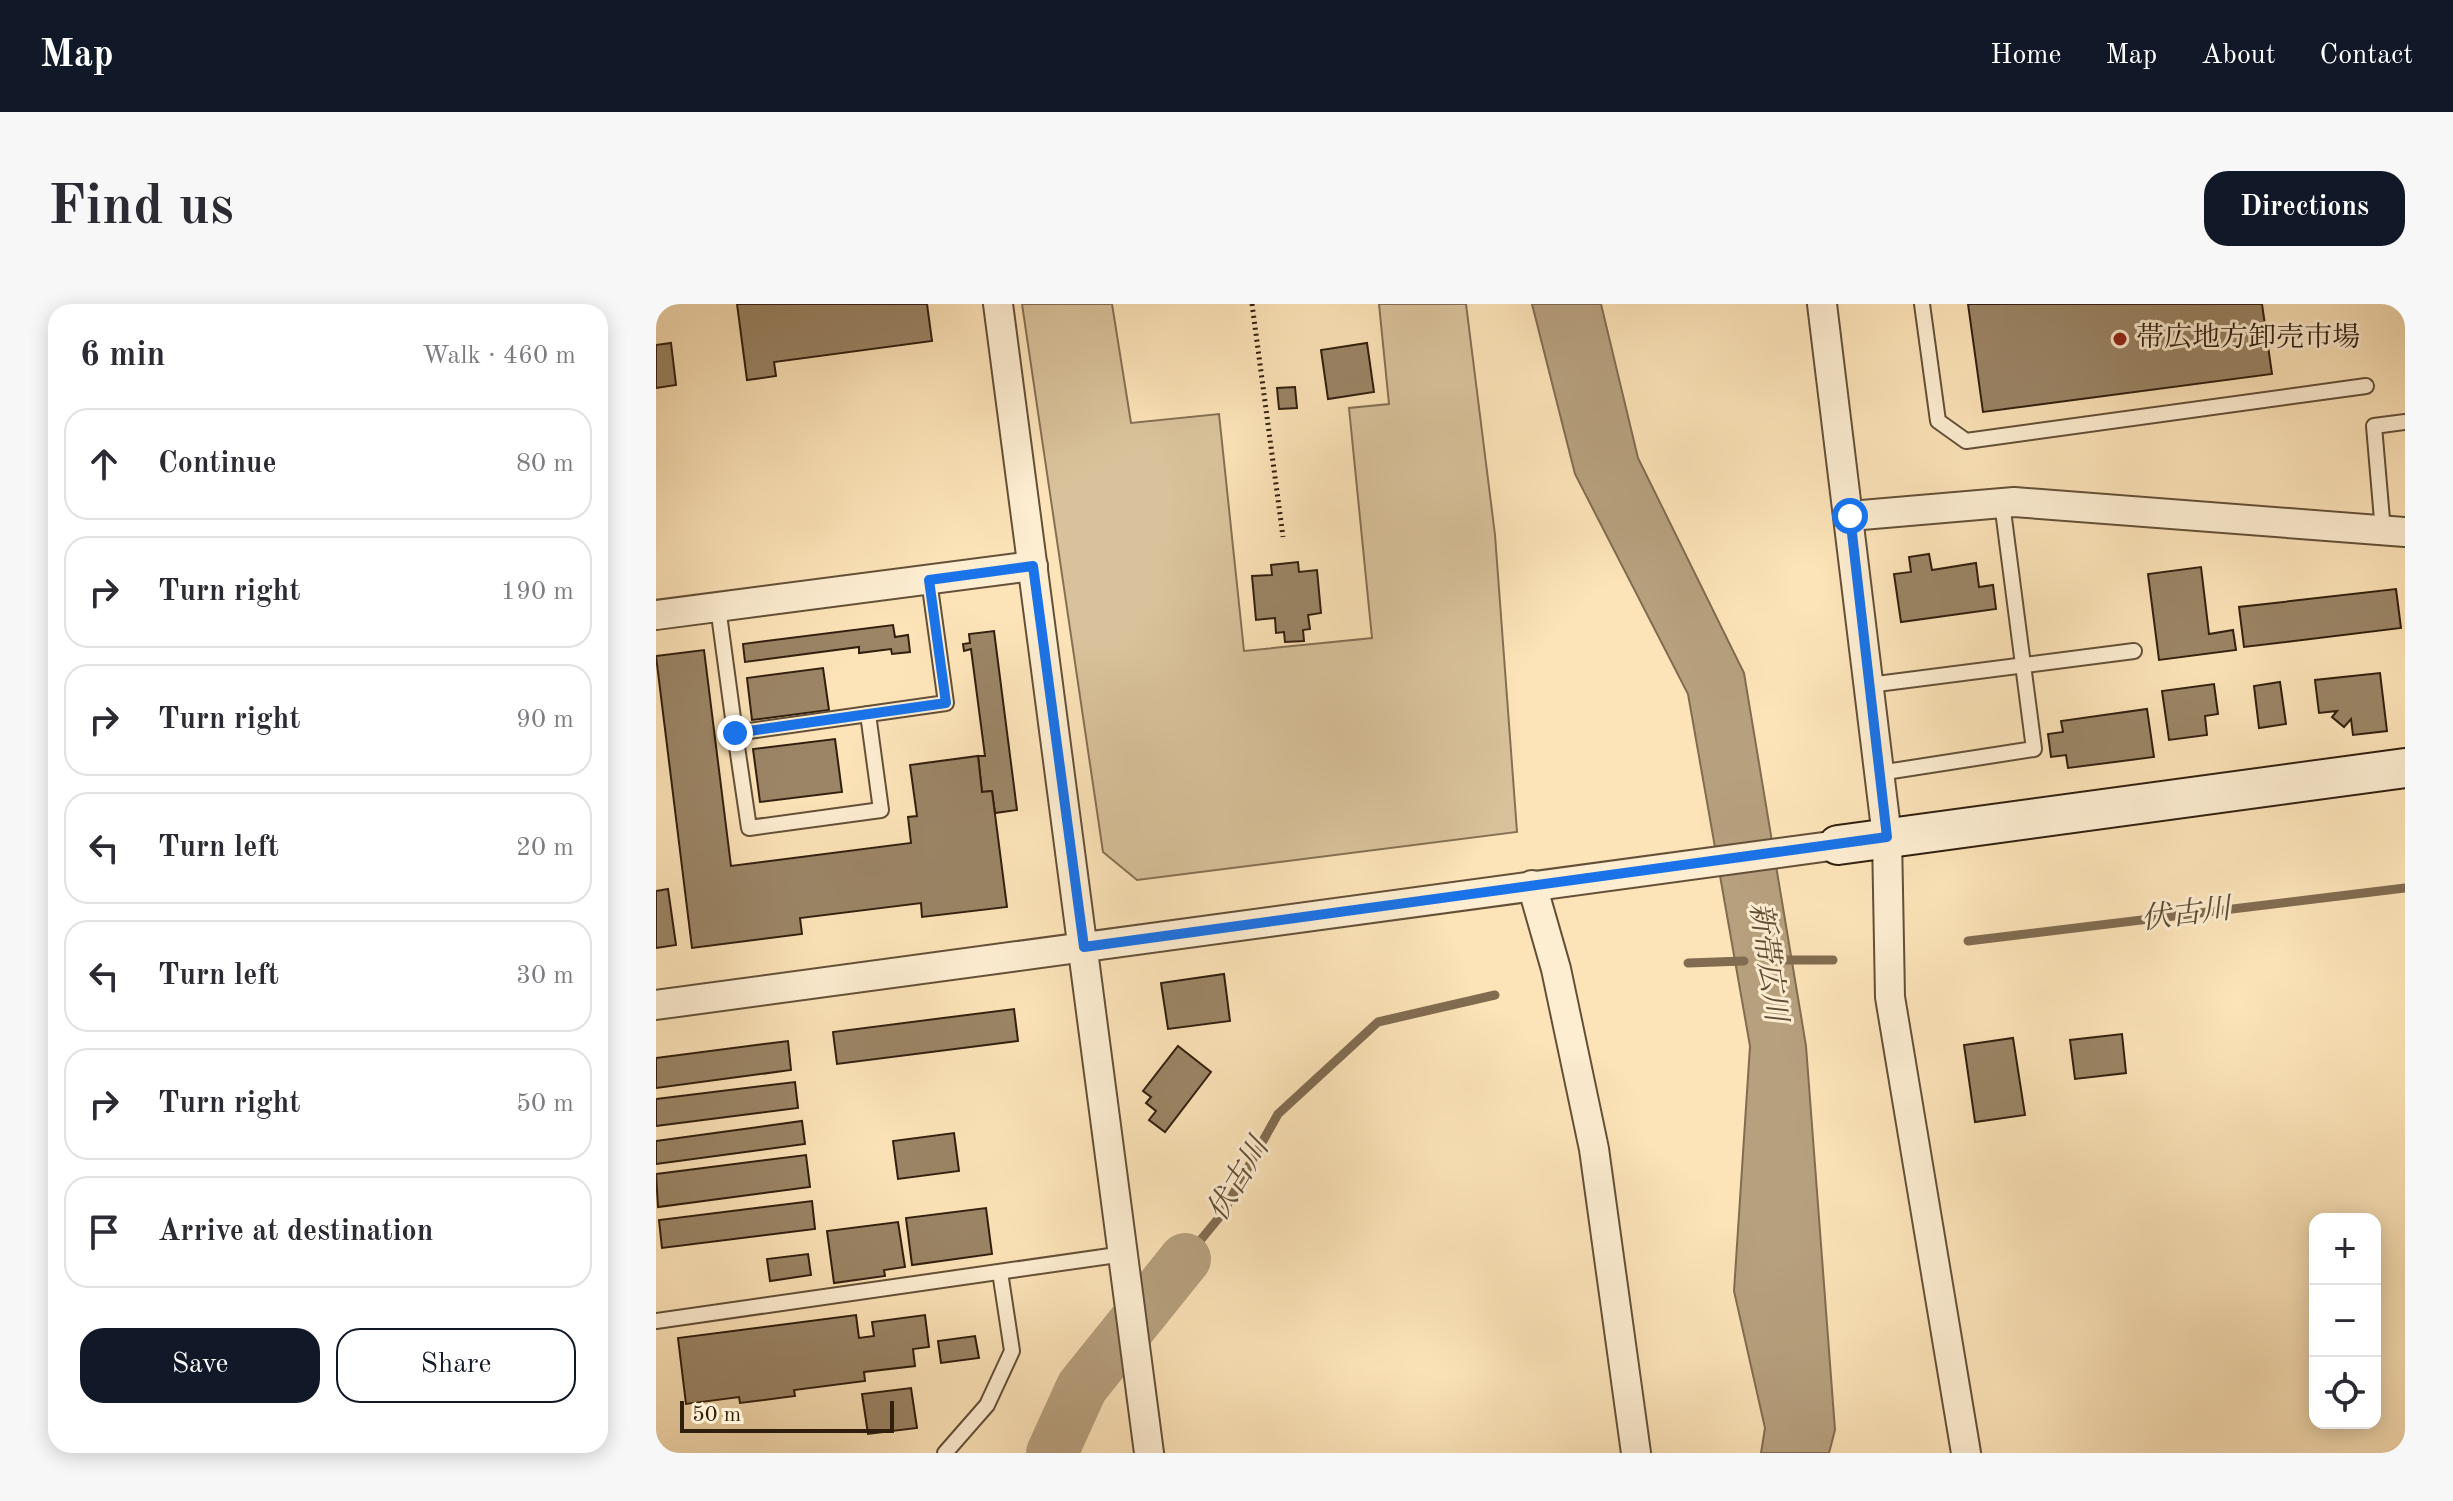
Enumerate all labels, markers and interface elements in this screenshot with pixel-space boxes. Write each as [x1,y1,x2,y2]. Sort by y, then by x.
text: Map [40,37,114,75]
text: Home [1990,42,2061,70]
text: Map [2105,42,2157,70]
text: About [2201,42,2276,70]
text: Contact [2320,42,2413,70]
button: Directions [2204,171,2405,246]
text: Find us [48,180,234,236]
place label: 帯広地方卸売市場 [2136,322,2360,353]
marker: 帯広地方卸売市場 [2111,330,2129,348]
text: 6 min [80,339,165,373]
text: Walk · 460 m [422,343,576,369]
icon: ahead [82,442,126,486]
text: Continue [158,449,277,479]
text: 80 m [516,451,574,477]
route start [1832,498,1868,534]
icon: right [82,570,126,614]
text: Turn right [158,577,300,607]
text: 190 m [501,579,574,605]
icon: right [82,698,126,742]
text: Turn right [158,705,300,735]
text: 90 m [516,707,574,733]
route end [717,715,753,751]
icon: left [82,826,126,870]
text: Turn left [158,833,279,863]
text: 20 m [516,835,574,861]
water label: 伏古川 [2139,891,2235,935]
water label: 新帯広川 [1744,900,1794,1026]
icon: left [82,954,126,998]
text: Turn left [158,961,279,991]
text: 30 m [516,963,574,989]
icon: right [82,1082,126,1126]
text: Turn right [158,1089,300,1119]
text: 50 m [516,1091,574,1117]
water label: 伏古川 [1200,1130,1277,1226]
icon: arrive [82,1210,126,1254]
map controls [2309,1213,2381,1429]
button: + [2309,1213,2381,1285]
text: Arrive at destination [158,1217,433,1247]
button: − [2309,1285,2381,1357]
button: Save [80,1328,320,1403]
button: Share [336,1328,576,1403]
button: locate [2309,1357,2381,1429]
scale bar [680,1397,894,1433]
text: 50 m [692,1404,741,1426]

